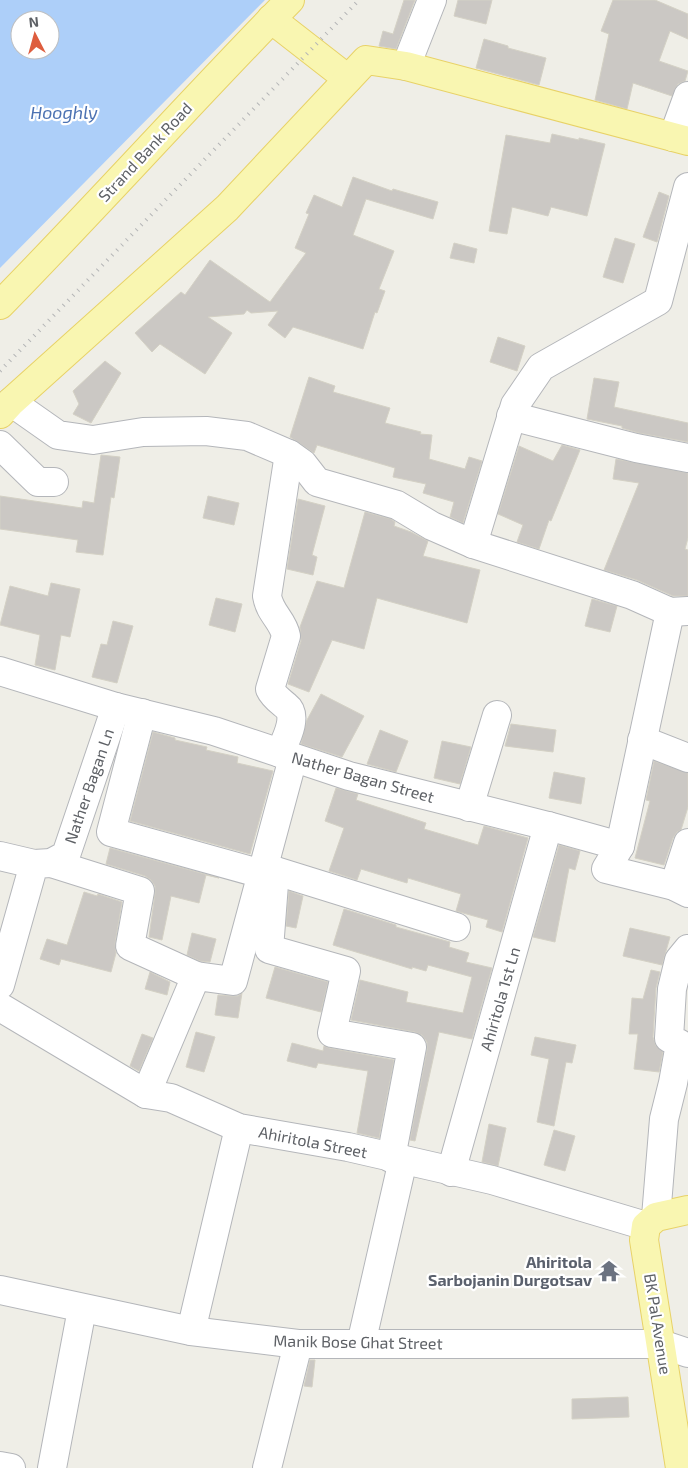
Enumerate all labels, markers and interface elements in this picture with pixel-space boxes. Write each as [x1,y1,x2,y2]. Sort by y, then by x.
north arrow [10,10,60,60]
text: N [28,13,40,31]
street label: Strand Bank Road [94,98,195,205]
water label: Hooghly [30,101,98,123]
street label: Nather Bagan Ln [60,726,117,846]
street label: Nather Bagan Street [290,747,437,806]
street label: Ahiritola 1st Ln [476,945,523,1053]
street label: Ahiritola Street [257,1122,369,1161]
place label: Ahiritola Sarbojanin Durgotsav [428,1252,592,1289]
temple icon: Ahiritola Sarbojanin Durgotsav [596,1258,622,1284]
street label: BK Pal Avenue [641,1272,676,1376]
street label: Manik Bose Ghat Street [273,1331,443,1352]

